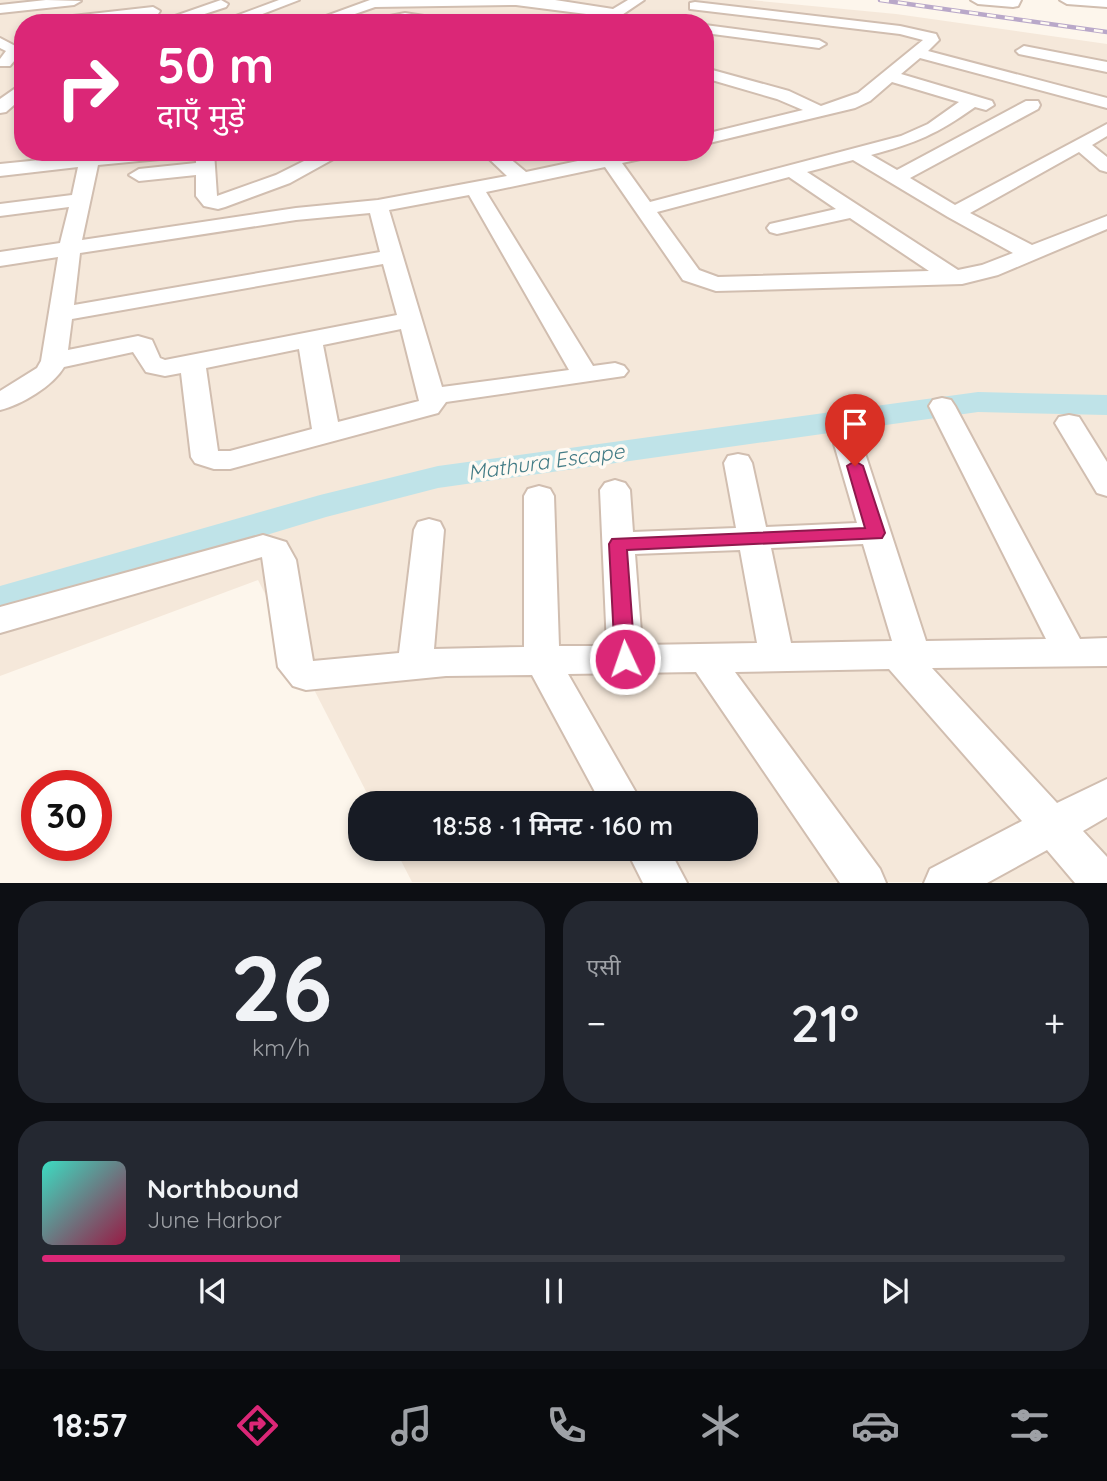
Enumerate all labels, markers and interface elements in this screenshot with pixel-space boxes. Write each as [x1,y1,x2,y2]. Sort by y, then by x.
text: 50 m [157,34,274,95]
icon: right [42,42,133,133]
text: दाएँ मुड़ें [157,95,245,135]
pin [825,394,885,466]
icon: arrive [836,405,874,443]
water label: Mathura Escape [466,437,627,485]
position arrow [588,622,662,696]
speed limit sign: 30 [21,770,112,861]
text: 18:58 · 1 मिनट · 160 m [433,809,673,842]
text: 26 [230,930,332,1044]
text: एसी [587,952,621,981]
text: 21° [791,990,859,1055]
text: − [587,999,606,1047]
text: + [1044,999,1065,1047]
text: km/h [252,1033,310,1062]
text: Northbound [147,1172,299,1205]
text: June Harbor [147,1205,282,1234]
icon: previous [194,1272,232,1310]
icon: pause [535,1272,573,1310]
icon: next [876,1272,914,1310]
icon: directions [233,1401,282,1450]
icon: music [387,1401,436,1450]
icon: phone [542,1401,591,1450]
icon: climate [696,1401,745,1450]
icon: car [851,1401,900,1450]
icon: filters [1005,1401,1054,1450]
text: 18:57 [53,1405,127,1445]

